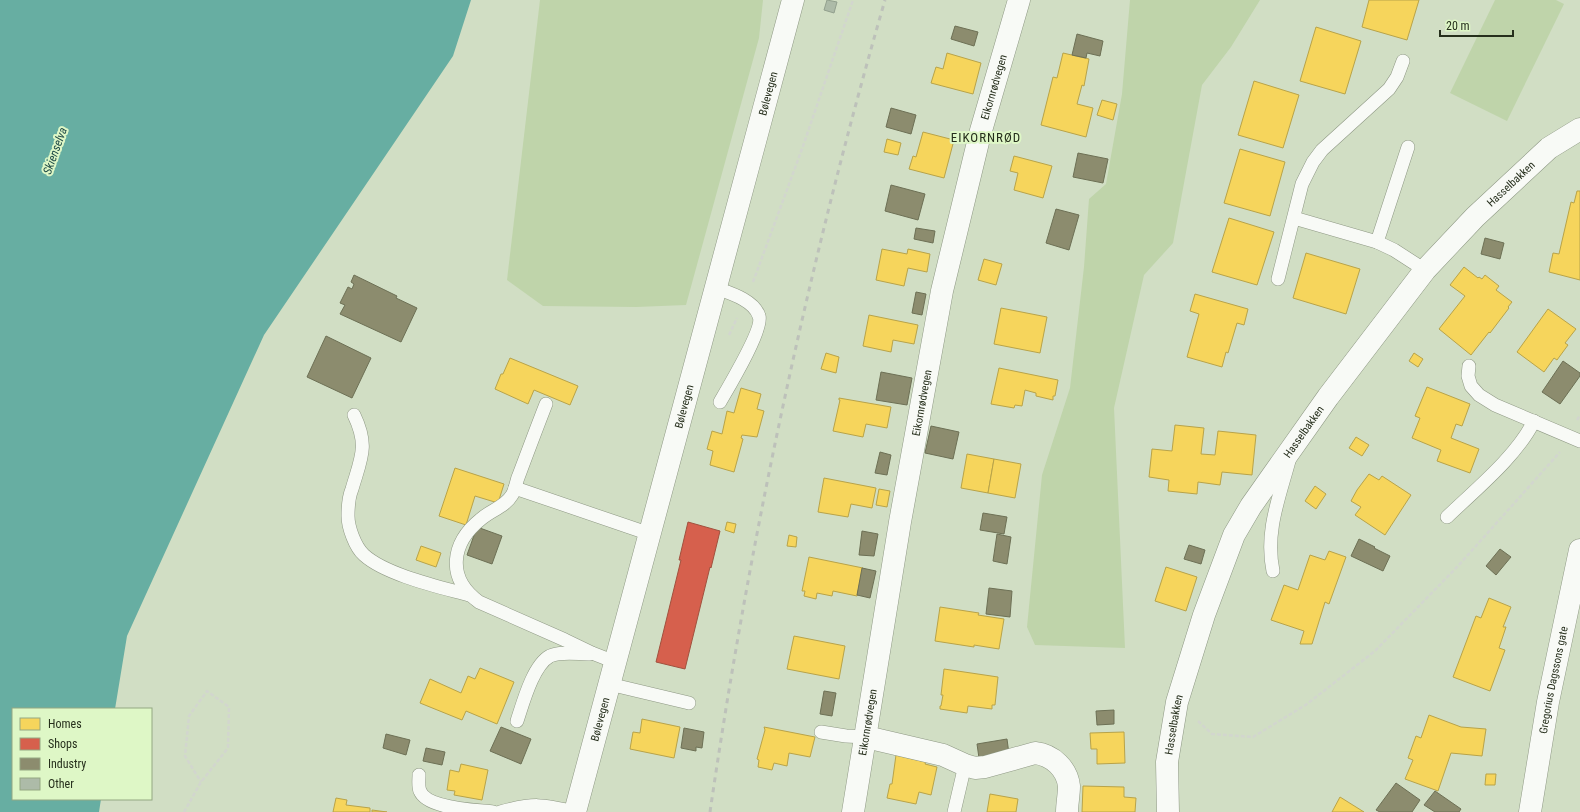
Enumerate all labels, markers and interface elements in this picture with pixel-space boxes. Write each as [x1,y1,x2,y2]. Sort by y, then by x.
scale bar [1440,12,1513,38]
text: 20 m [1446,19,1470,33]
street label: Eikornrødvegen [979,53,1010,121]
street label: Bølevegen [756,70,780,117]
water label: Skienselva [40,126,70,176]
district label: EIKORNRØD [951,130,1021,145]
street label: Hasselbakken [1484,159,1538,210]
street label: Eikornrødvegen [910,369,935,437]
street label: Bølevegen [672,383,696,430]
street label: Hasselbakken [1281,403,1327,461]
street label: Gregorius Dagssons gate [1537,625,1571,735]
street label: Eikornrødvegen [856,688,880,756]
street label: Hasselbakken [1162,693,1186,756]
street label: Bølevegen [588,696,612,743]
legend [12,708,152,800]
text: Homes [48,717,82,731]
text: Shops [48,737,77,751]
text: Industry [48,757,86,771]
text: Other [48,777,74,791]

